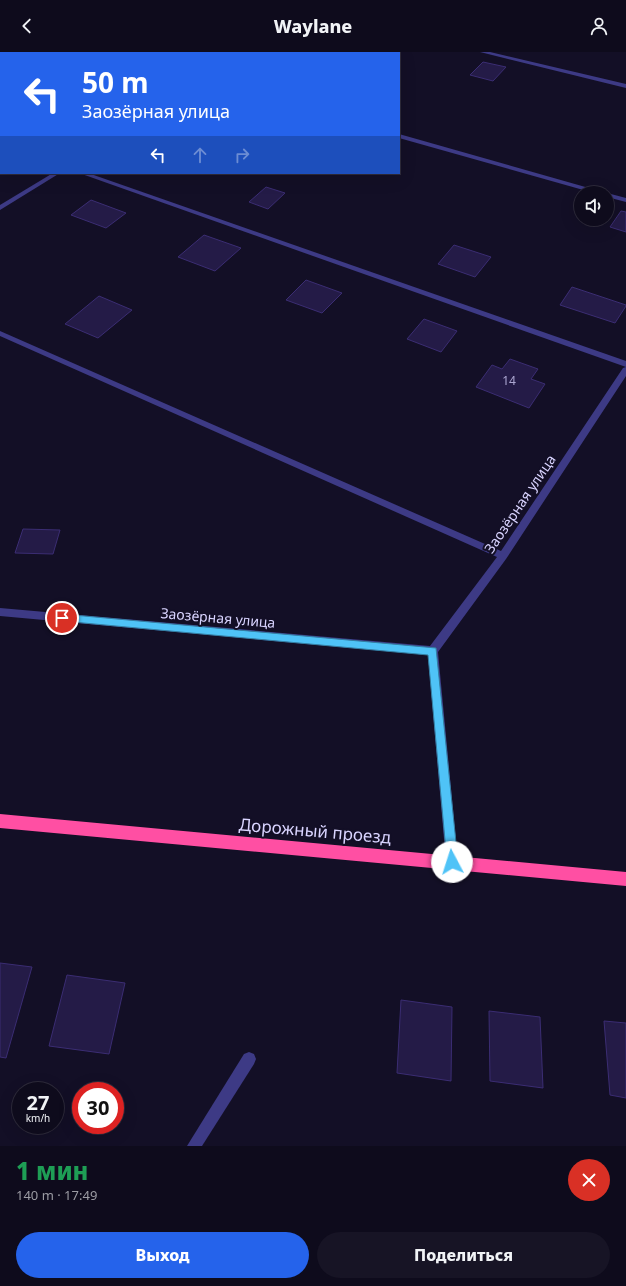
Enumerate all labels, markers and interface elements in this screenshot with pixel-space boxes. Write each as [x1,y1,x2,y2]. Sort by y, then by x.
text: Waylane [274,14,352,38]
icon: back [16,15,38,37]
icon: person [588,15,610,37]
text: 50 m [82,63,149,101]
icon: left [16,68,68,120]
text: Заозёрная улица [82,99,230,123]
icon: left [147,144,169,166]
icon: ahead [189,144,211,166]
icon: right [231,144,253,166]
map controls [574,186,614,226]
button: sound [574,186,614,226]
house number: 14 [502,372,516,389]
street label: Заозёрная улица [480,451,560,557]
pin [45,601,79,635]
street label: Заозёрная улица [160,603,276,632]
icon: arrive [51,607,73,629]
street label: Дорожный проезд [238,812,393,849]
position arrow [431,841,473,883]
speed limit sign: 30 [72,1082,124,1134]
text: 27 [27,1089,49,1116]
text: km/h [26,1111,50,1125]
text: 1 мин [16,1154,88,1187]
button: close [568,1159,610,1201]
text: 140 m · 17:49 [16,1186,97,1204]
button: Выход [16,1232,309,1278]
button: Поделиться [317,1232,610,1278]

